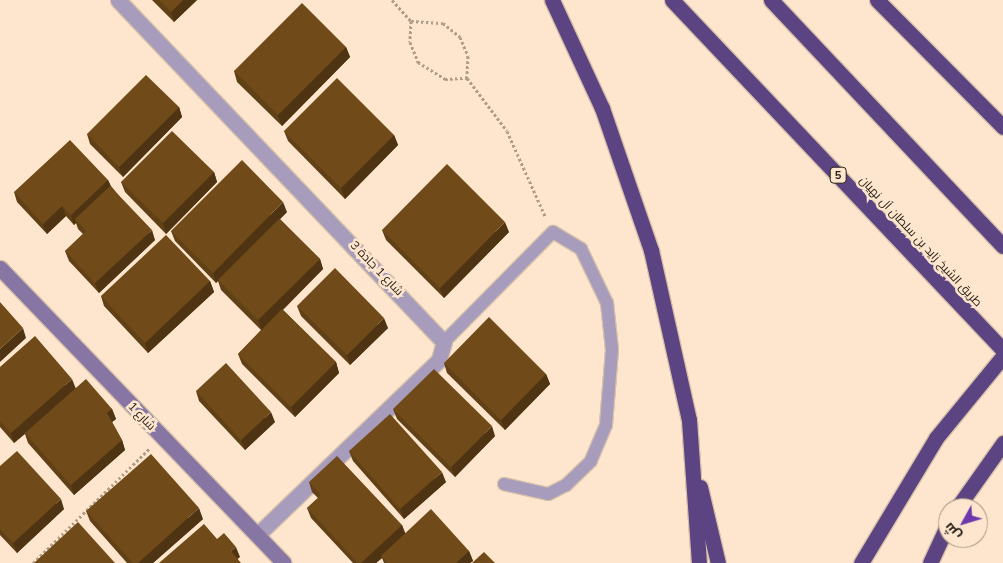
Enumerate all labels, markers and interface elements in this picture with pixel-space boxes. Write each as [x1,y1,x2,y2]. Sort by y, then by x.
road number: 5 [829,166,847,184]
street label: طريق الشيخ زايد بن سلطان آل نهيان [857,173,985,309]
street label: شارع 1 جادة 3 [347,238,407,298]
street label: شارع 1 [125,399,159,433]
north arrow [938,498,988,548]
text: ش [939,519,965,544]

